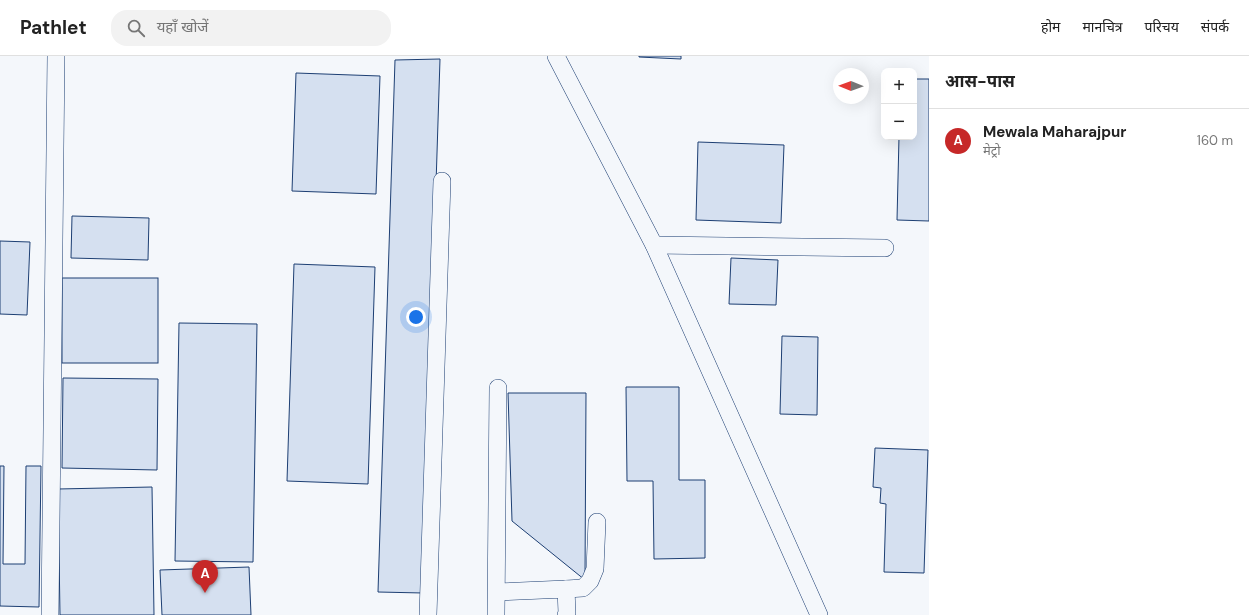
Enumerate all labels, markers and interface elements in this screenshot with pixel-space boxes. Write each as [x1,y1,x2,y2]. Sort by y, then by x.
search box [111,10,391,46]
text: Pathlet [20,15,87,40]
icon: search [125,17,147,39]
text: यहाँ खोजें [157,17,208,37]
text: होम [1041,18,1060,36]
text: मानचित्र [1082,18,1123,36]
text: परिचय [1145,18,1179,36]
text: संपर्क [1201,18,1229,36]
north arrow [833,68,869,104]
map controls [881,68,917,140]
button: + [881,68,917,104]
text: आस-पास [945,70,1015,92]
button: − [881,104,917,140]
text: Mewala Maharajpur [983,122,1126,142]
text: A [953,132,963,149]
text: 160 m [1197,132,1233,149]
text: मेट्रो [983,142,1001,159]
your location [406,307,426,327]
pin: A [192,560,218,593]

